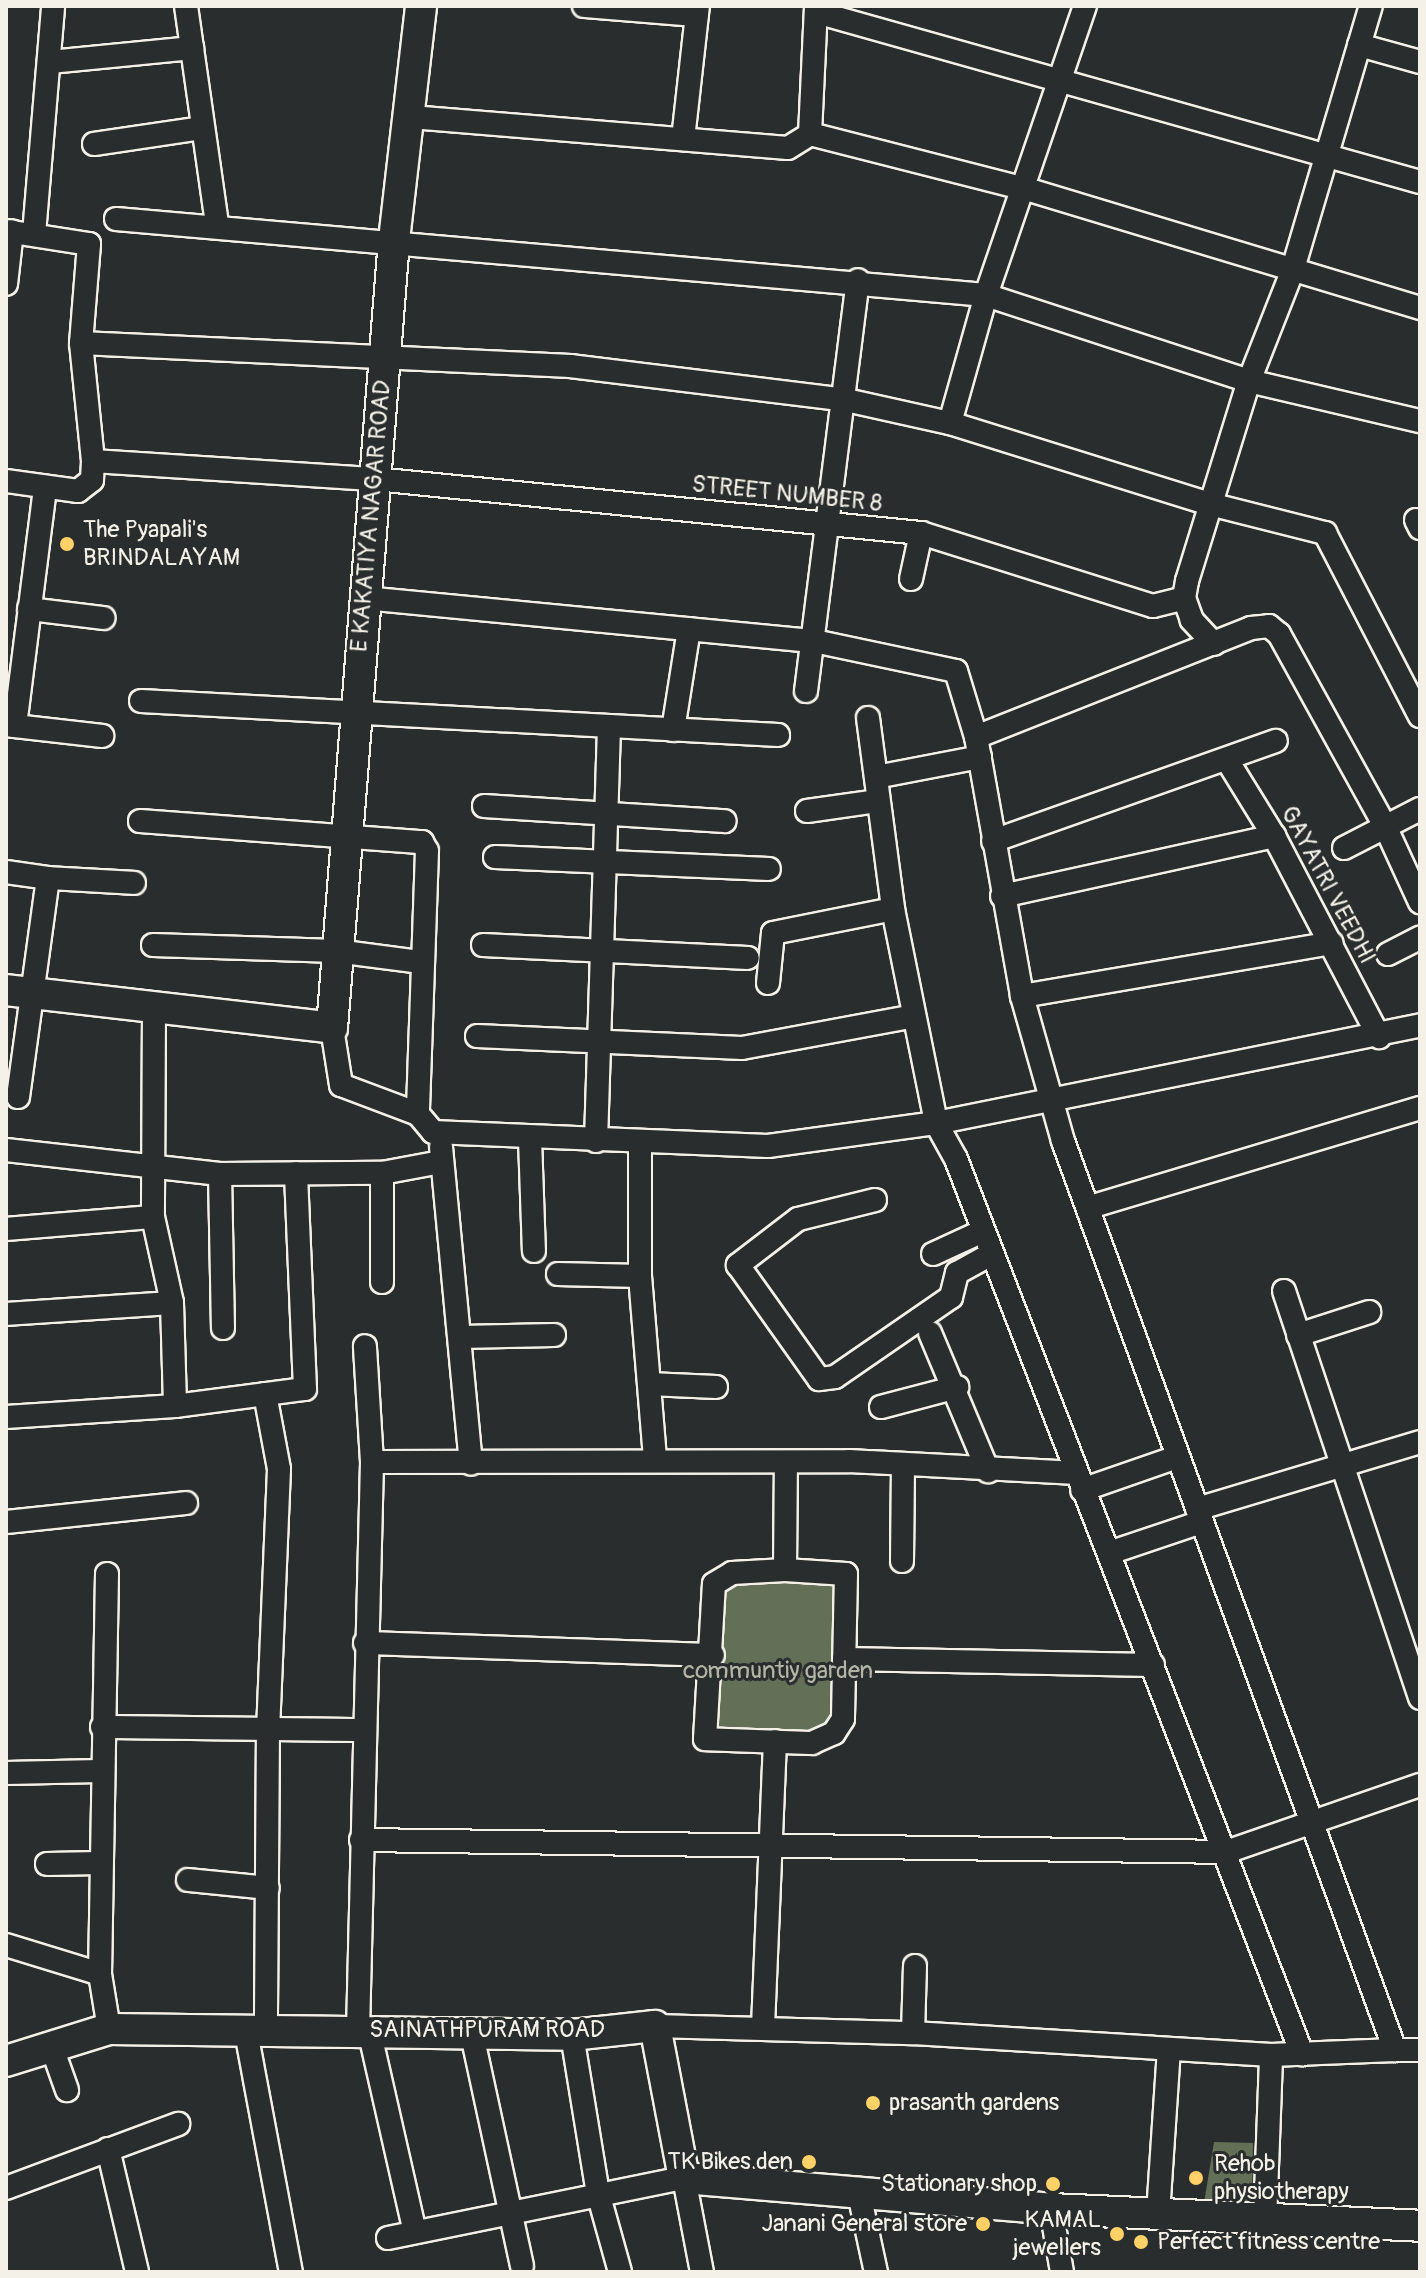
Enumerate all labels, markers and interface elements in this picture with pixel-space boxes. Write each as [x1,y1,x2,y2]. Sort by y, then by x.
street label: E KAKATIYA NAGAR ROAD [345,379,397,653]
street label: STREET NUMBER 8 [690,470,884,518]
place label: The Pyapali's BRINDALAYAM [83,516,240,572]
marker: The Pyapali's BRINDALAYAM [58,535,76,553]
street label: GAYATRI VEEDHI [1274,801,1382,969]
park label: communtiy garden [683,1657,873,1685]
street label: SAINATHPURAM ROAD [369,2016,605,2044]
place label: prasanth gardens [889,2089,1059,2117]
marker: prasanth gardens [864,2094,882,2112]
place label: TK Bikes den [667,2148,793,2176]
place label: Rehob physiotherapy [1214,2150,1349,2206]
marker: TK Bikes den [800,2153,818,2171]
marker: Rehob physiotherapy [1185,2167,1207,2189]
place label: Stationary shop [881,2170,1037,2198]
marker: Stationary shop [1044,2175,1062,2193]
place label: KAMAL jewellers [1013,2206,1101,2262]
place label: Janani General store [761,2210,967,2238]
marker: Janani General store [974,2215,992,2233]
marker: KAMAL jewellers [1108,2225,1126,2243]
place label: Perfect fitness centre [1157,2228,1380,2256]
marker: Perfect fitness centre [1132,2233,1150,2251]

